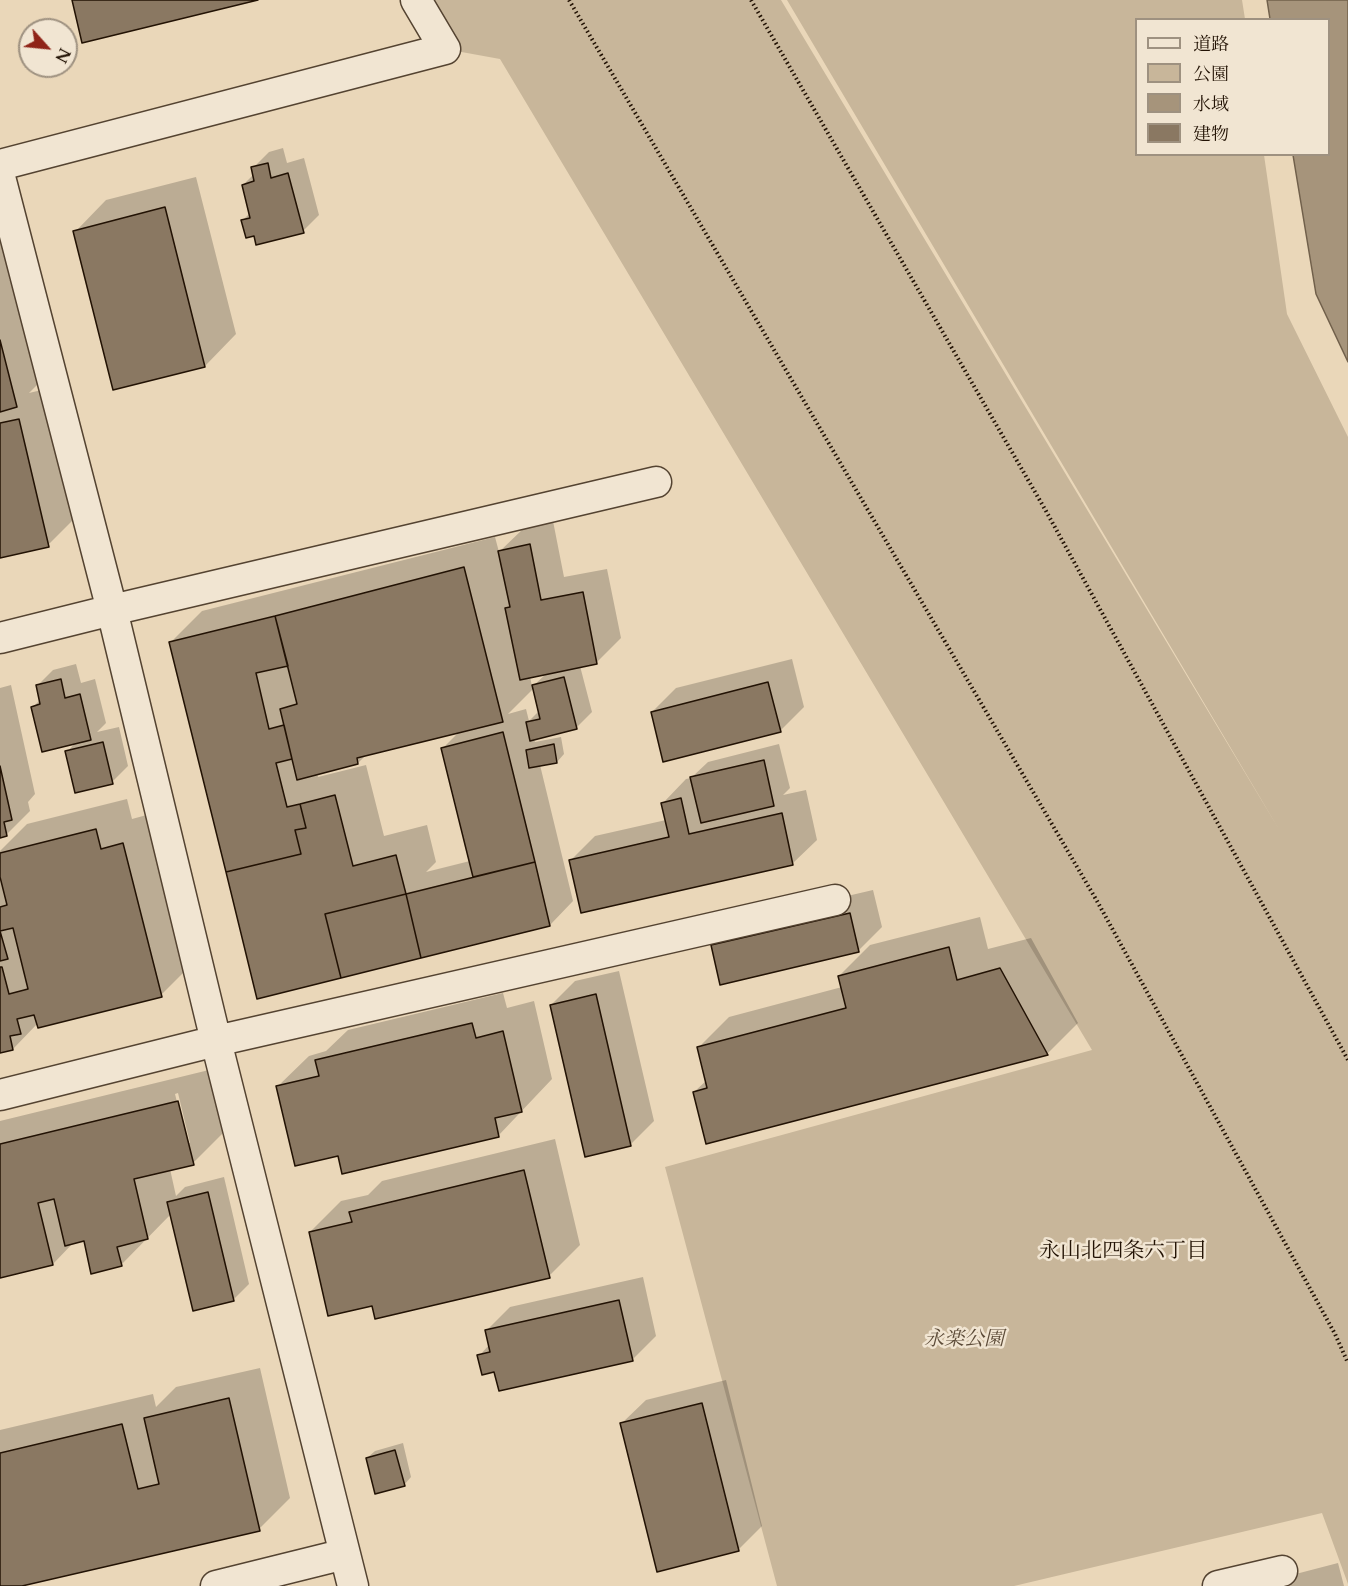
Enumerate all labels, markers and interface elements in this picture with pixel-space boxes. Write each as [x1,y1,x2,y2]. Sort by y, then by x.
north arrow [18,18,78,78]
legend [1135,18,1330,156]
text: 道路 [1193,32,1229,57]
text: N [49,44,75,66]
text: 公園 [1193,62,1229,87]
text: 水域 [1193,92,1229,117]
text: 建物 [1193,122,1229,147]
district label: 永山北四条六丁目 [1039,1239,1207,1265]
park label: 永楽公園 [924,1328,1004,1352]

